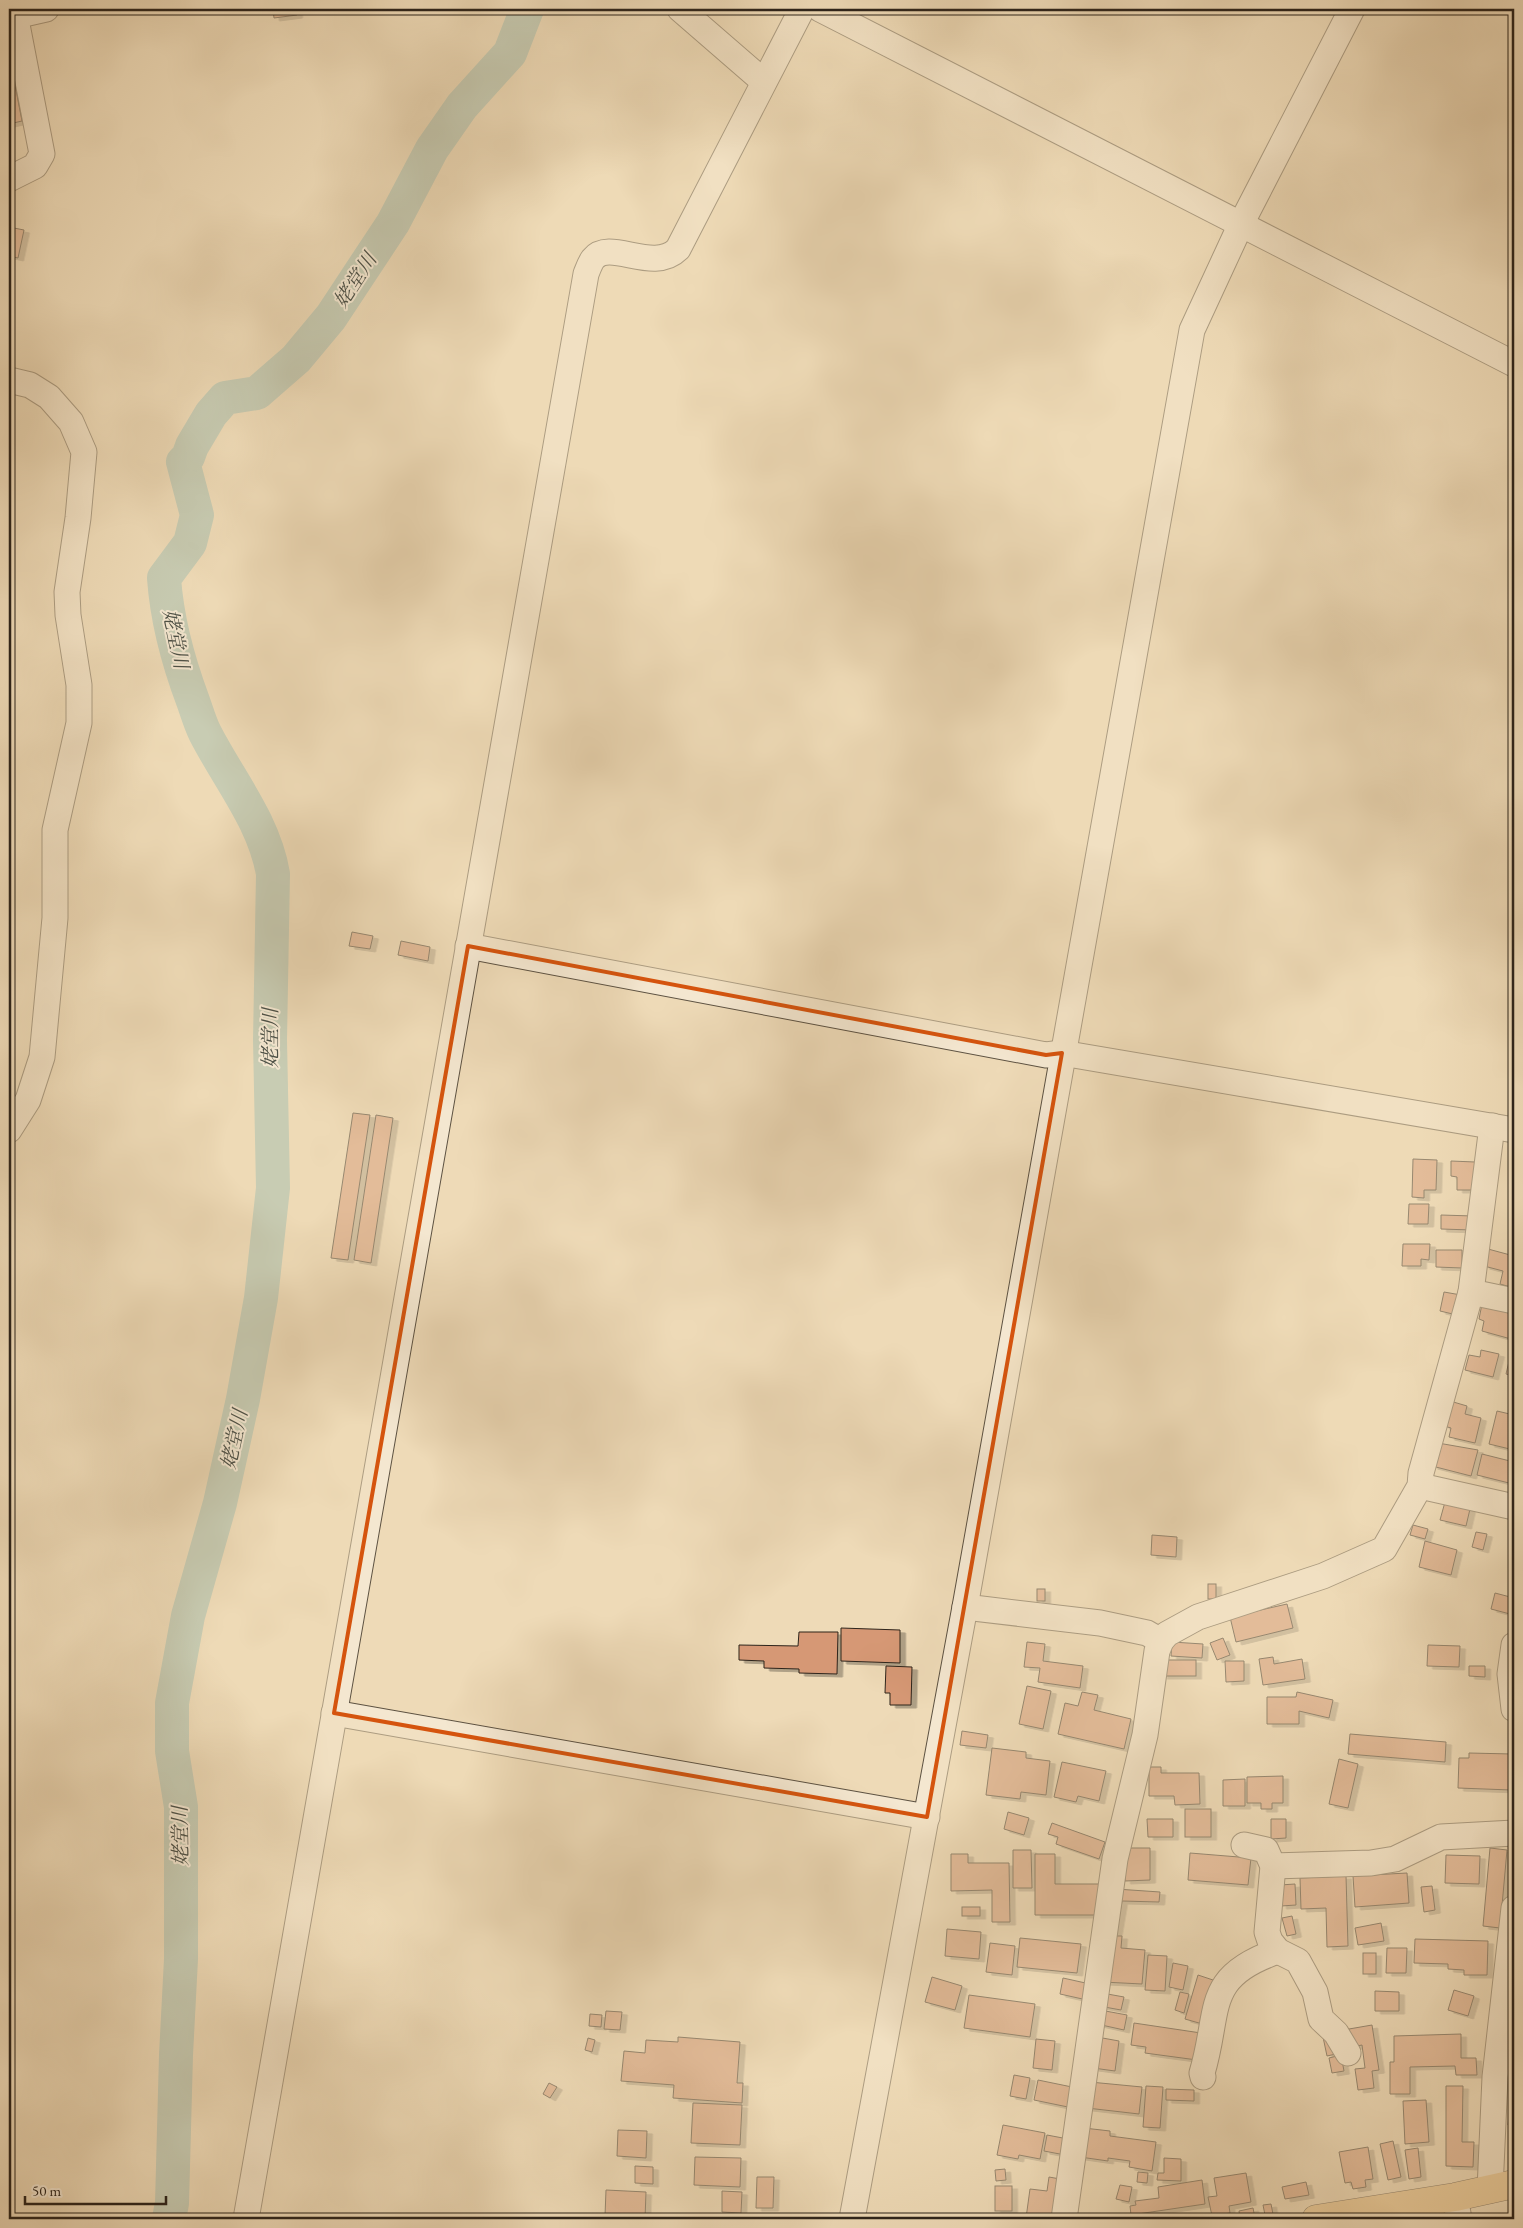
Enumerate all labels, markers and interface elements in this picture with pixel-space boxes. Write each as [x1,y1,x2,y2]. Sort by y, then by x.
water label: 姥堂川 [328,246,383,312]
water label: 姥堂川 [157,607,195,673]
water label: 姥堂川 [257,1006,283,1068]
water label: 姥堂川 [215,1405,253,1471]
water label: 姥堂川 [166,1804,194,1866]
scale bar [25,2173,166,2205]
text: 50 m [32,2181,61,2200]

